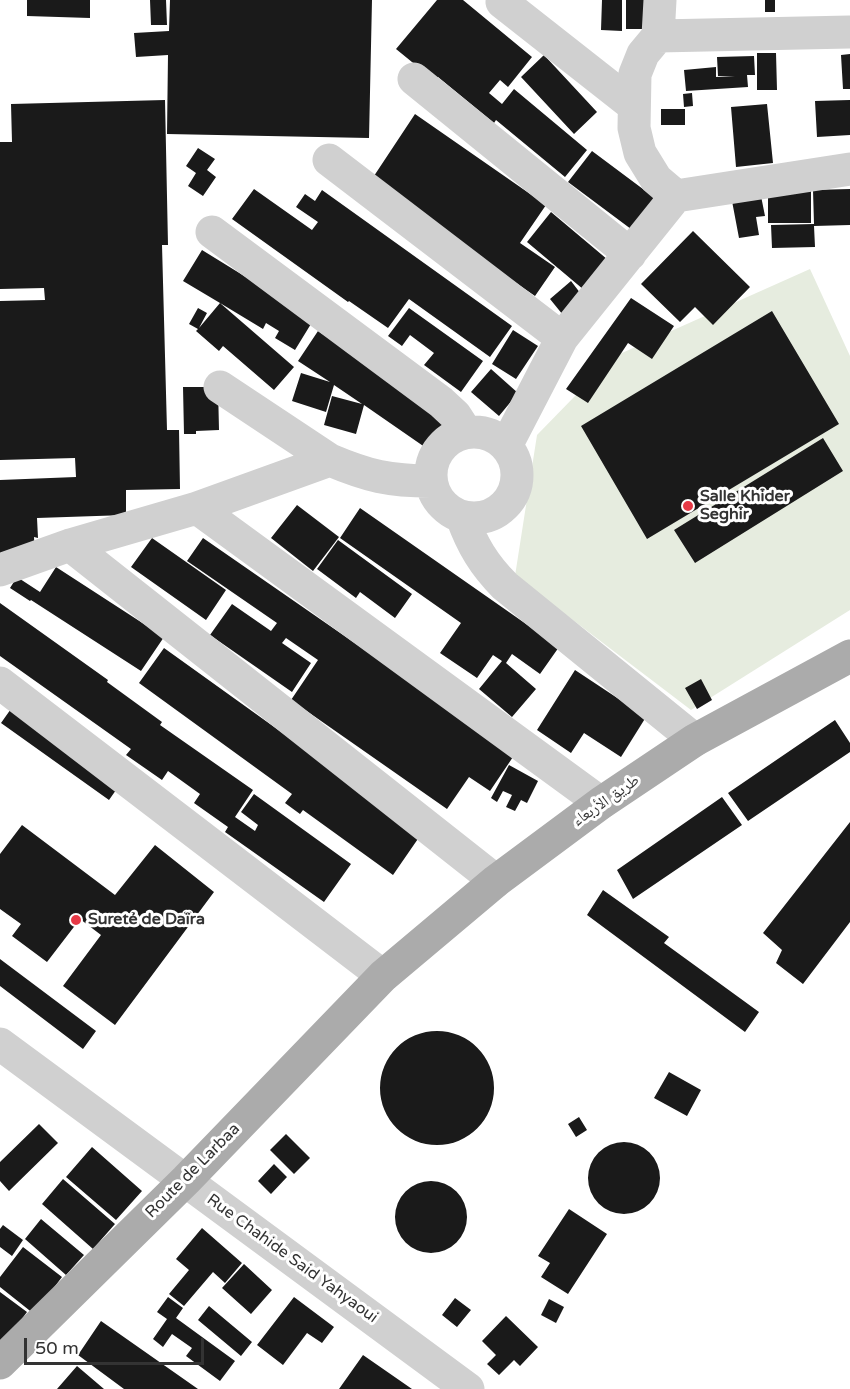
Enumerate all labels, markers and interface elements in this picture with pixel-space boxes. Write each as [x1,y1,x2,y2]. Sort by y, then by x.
place label: Salle Khider Seghir [700,487,790,525]
marker: Salle Khider Seghir [681,499,695,513]
street label: طريق الأربعاء [569,771,643,831]
place label: Sureté de Daïra [88,910,205,930]
marker: Sureté de Daïra [69,913,83,927]
street label: Route de Larbaa [142,1120,244,1222]
street label: Rue Chahide Said Yahyaoui [203,1190,381,1328]
scale bar [27,1326,207,1364]
text: 50 m [35,1337,79,1359]

